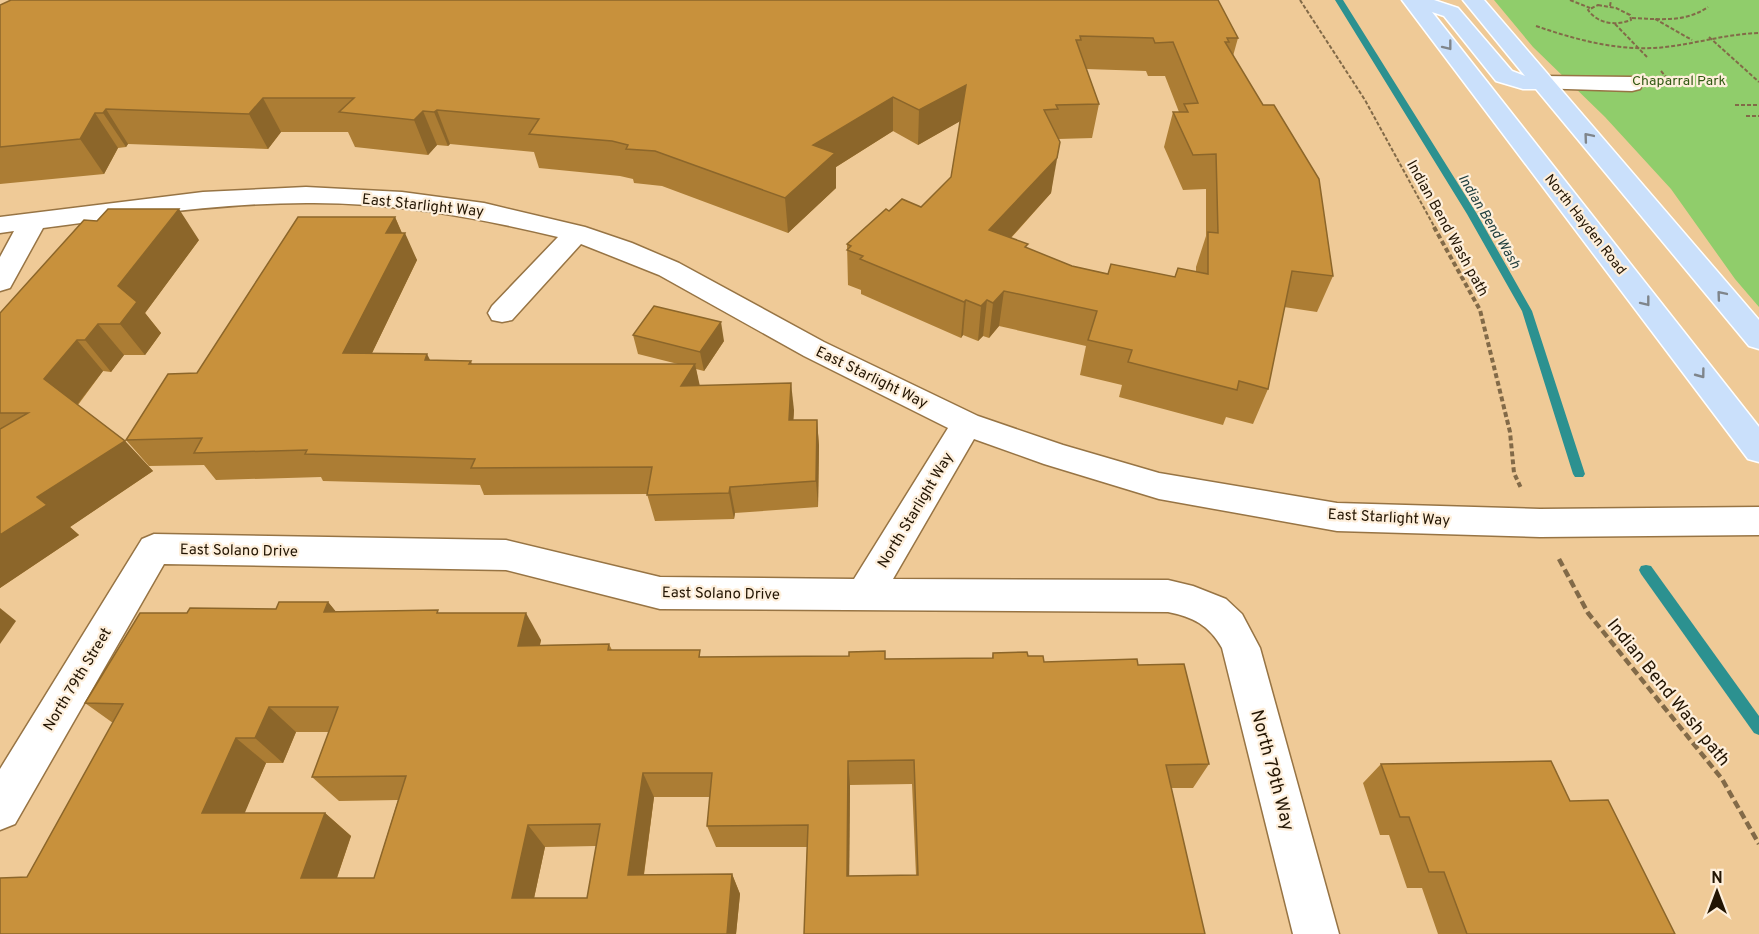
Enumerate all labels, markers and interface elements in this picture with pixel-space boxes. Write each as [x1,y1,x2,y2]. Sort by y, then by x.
one-way arrow [1441,40,1452,51]
park label: Chaparral Park [1632,73,1726,90]
one-way arrow [1584,133,1595,144]
street label: Indian Bend Wash path [1401,157,1492,300]
street label: North Hayden Road [1540,171,1629,279]
water label: Indian Bend Wash [1454,172,1524,272]
street label: East Starlight Way [361,191,485,222]
one-way arrow [1717,291,1728,302]
one-way arrow [1639,295,1650,306]
street label: East Starlight Way [812,343,931,414]
one-way arrow [1694,367,1705,378]
street label: North Starlight Way [874,449,958,572]
street label: East Starlight Way [1327,506,1451,531]
street label: East Solano Drive [180,541,298,562]
street label: East Solano Drive [662,584,780,605]
street label: Indian Bend Wash path [1601,614,1735,772]
street label: North 79th Street [40,625,117,735]
street label: North 79th Way [1244,707,1299,833]
north arrow [1687,862,1747,922]
text: N [1711,869,1723,889]

